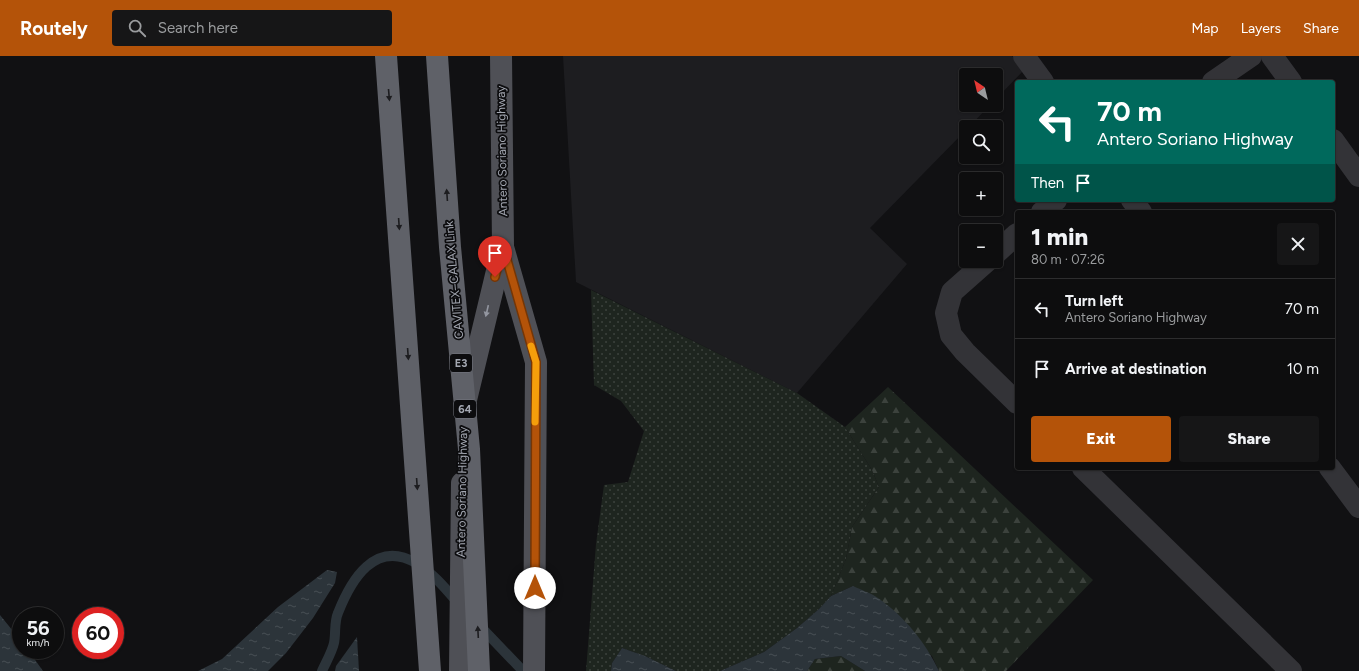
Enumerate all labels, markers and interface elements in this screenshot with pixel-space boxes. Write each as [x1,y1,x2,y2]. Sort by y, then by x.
search box [112,10,392,46]
text: Routely [20,17,88,40]
icon: search [126,17,148,39]
text: Search here [158,19,238,37]
text: Map [1191,20,1219,37]
text: Layers [1241,20,1281,37]
text: Share [1303,20,1339,37]
north arrow [959,68,1003,112]
map controls [959,68,1003,268]
street label: Antero Soriano Highway [494,85,510,217]
one-way arrow [386,89,393,101]
text: 70 m [1097,94,1162,128]
icon: left [1031,96,1083,148]
button: search [959,120,1003,164]
text: Antero Soriano Highway [1097,128,1293,150]
button: + [959,172,1003,216]
icon: arrive [1072,172,1094,194]
text: Then [1031,174,1064,192]
one-way arrow [444,189,451,201]
one-way arrow [396,218,403,231]
street label: CAVITEX–CALAX Link [442,220,466,340]
text: 1 min [1031,222,1088,251]
button: close [1277,223,1319,265]
button: − [959,224,1003,268]
pin [478,236,512,277]
icon: arrive [484,242,506,264]
text: 80 m · 07:26 [1031,252,1105,267]
text: Turn left [1065,292,1123,310]
icon: left [1031,298,1053,320]
text: 70 m [1285,300,1319,318]
one-way arrow [484,305,490,317]
text: Antero Soriano Highway [1065,310,1207,325]
one-way arrow [405,348,412,360]
road number: E3 [450,354,472,372]
icon: arrive [1031,358,1053,380]
text: Arrive at destination [1065,360,1206,378]
text: 10 m [1287,360,1319,378]
road number: 64 [454,400,476,418]
button: Exit [1031,416,1171,462]
button: Share [1179,416,1319,462]
street label: Antero Soriano Highway [454,426,470,558]
one-way arrow [414,478,421,490]
position arrow [514,567,556,609]
speed limit sign: 60 [72,607,124,659]
text: 56 [26,616,50,640]
one-way arrow [474,626,481,638]
text: km/h [27,636,49,649]

